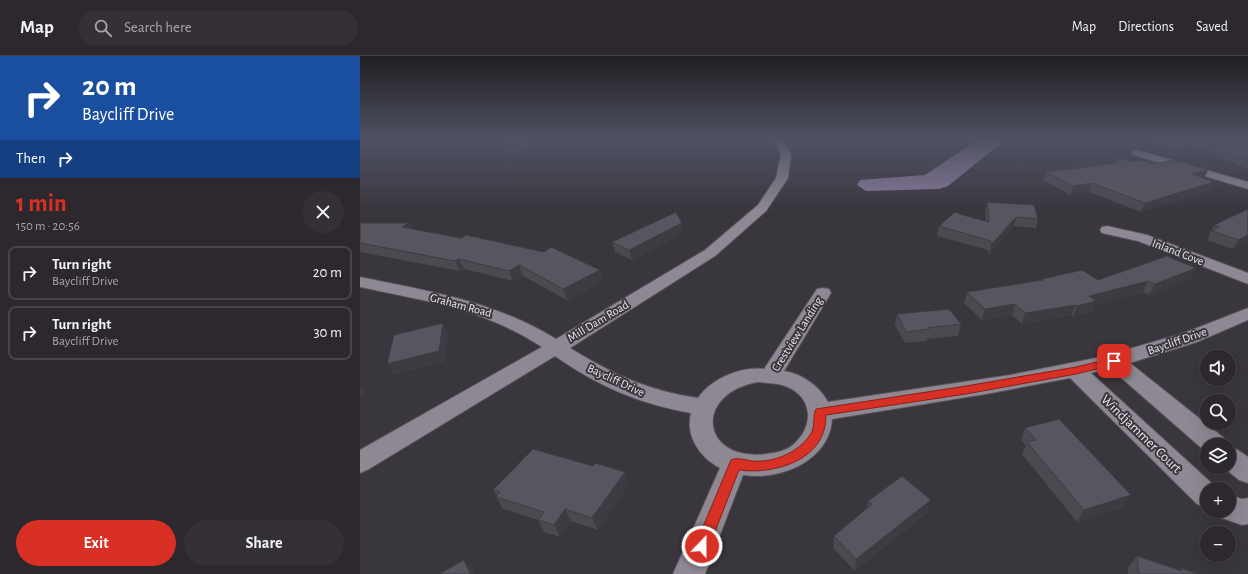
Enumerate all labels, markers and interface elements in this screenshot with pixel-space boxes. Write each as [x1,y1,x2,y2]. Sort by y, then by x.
search box [78,10,358,46]
icon: search [92,17,114,39]
text: Map [20,18,54,37]
text: Search here [124,20,192,35]
text: Map [1072,20,1096,34]
text: Directions [1118,20,1174,34]
text: Saved [1196,20,1228,34]
icon: right [16,72,68,124]
text: 20 m [82,73,137,101]
text: Baycliff Drive [82,106,174,124]
icon: right [54,148,76,170]
text: Then [16,151,46,166]
button: close [302,191,344,233]
text: 1 min [16,192,67,216]
text: 150 m · 20:56 [16,220,80,233]
street label: Inland Cove [1151,237,1205,267]
text: Turn right [52,257,111,272]
icon: right [18,262,40,284]
text: 20 m [313,265,342,280]
text: Baycliff Drive [52,275,119,288]
street label: Graham Road [429,291,493,319]
street label: Crestview Landing [769,295,825,373]
street label: Mill Dam Road [565,298,631,344]
text: Turn right [52,317,111,332]
icon: right [18,322,40,344]
text: 30 m [313,325,342,340]
street label: Baycliff Drive [1146,325,1208,358]
text: Baycliff Drive [52,335,119,348]
pin [1097,344,1131,378]
icon: arrive [1103,350,1125,372]
map controls [1200,350,1236,562]
button: sound [1200,350,1236,386]
street label: Baycliff Drive [585,362,646,399]
street label: Windjammer Court [1098,392,1184,476]
button: search [1200,394,1236,430]
button: layers [1200,438,1236,474]
button: + [1200,482,1236,518]
button: Exit [16,520,176,566]
button: Share [184,520,344,566]
position arrow [681,525,723,567]
button: − [1200,526,1236,562]

